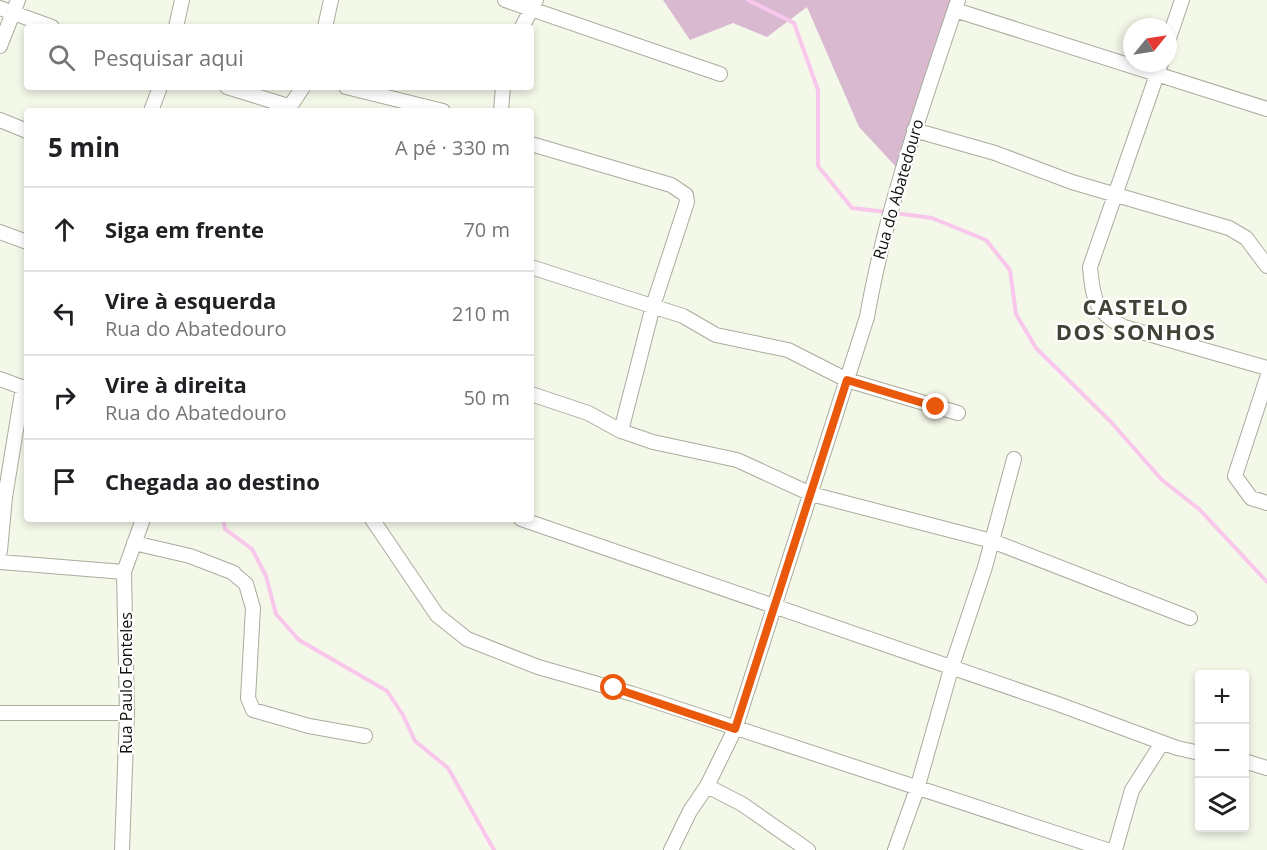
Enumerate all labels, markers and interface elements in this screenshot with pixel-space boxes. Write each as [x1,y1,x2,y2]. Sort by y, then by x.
north arrow [1123,18,1177,72]
search box [24,24,534,90]
icon: search [45,41,78,74]
text: Pesquisar aqui [93,42,244,72]
street label: Rua do Abatedouro [867,116,929,262]
text: 5 min [48,129,120,165]
text: A pé · 330 m [395,134,510,161]
icon: ahead [48,213,81,246]
text: Siga em frente [105,214,264,244]
text: 70 m [463,216,510,243]
text: Vire à esquerda [105,285,276,315]
district label: CASTELO DOS SONHOS [1056,291,1216,346]
icon: left [48,297,81,330]
text: 210 m [452,300,510,327]
text: Rua do Abatedouro [105,315,286,342]
text: Vire à direita [105,369,247,399]
icon: right [48,381,81,414]
text: 50 m [463,384,510,411]
route end [922,393,948,419]
text: Rua do Abatedouro [105,399,286,426]
icon: arrive [48,465,81,498]
text: Chegada ao destino [105,466,320,496]
street label: Rua Paulo Fonteles [115,612,137,754]
map controls [1195,670,1249,832]
button: + [1195,670,1249,724]
route start [600,674,626,700]
button: − [1195,724,1249,778]
button: layers [1195,778,1249,832]

